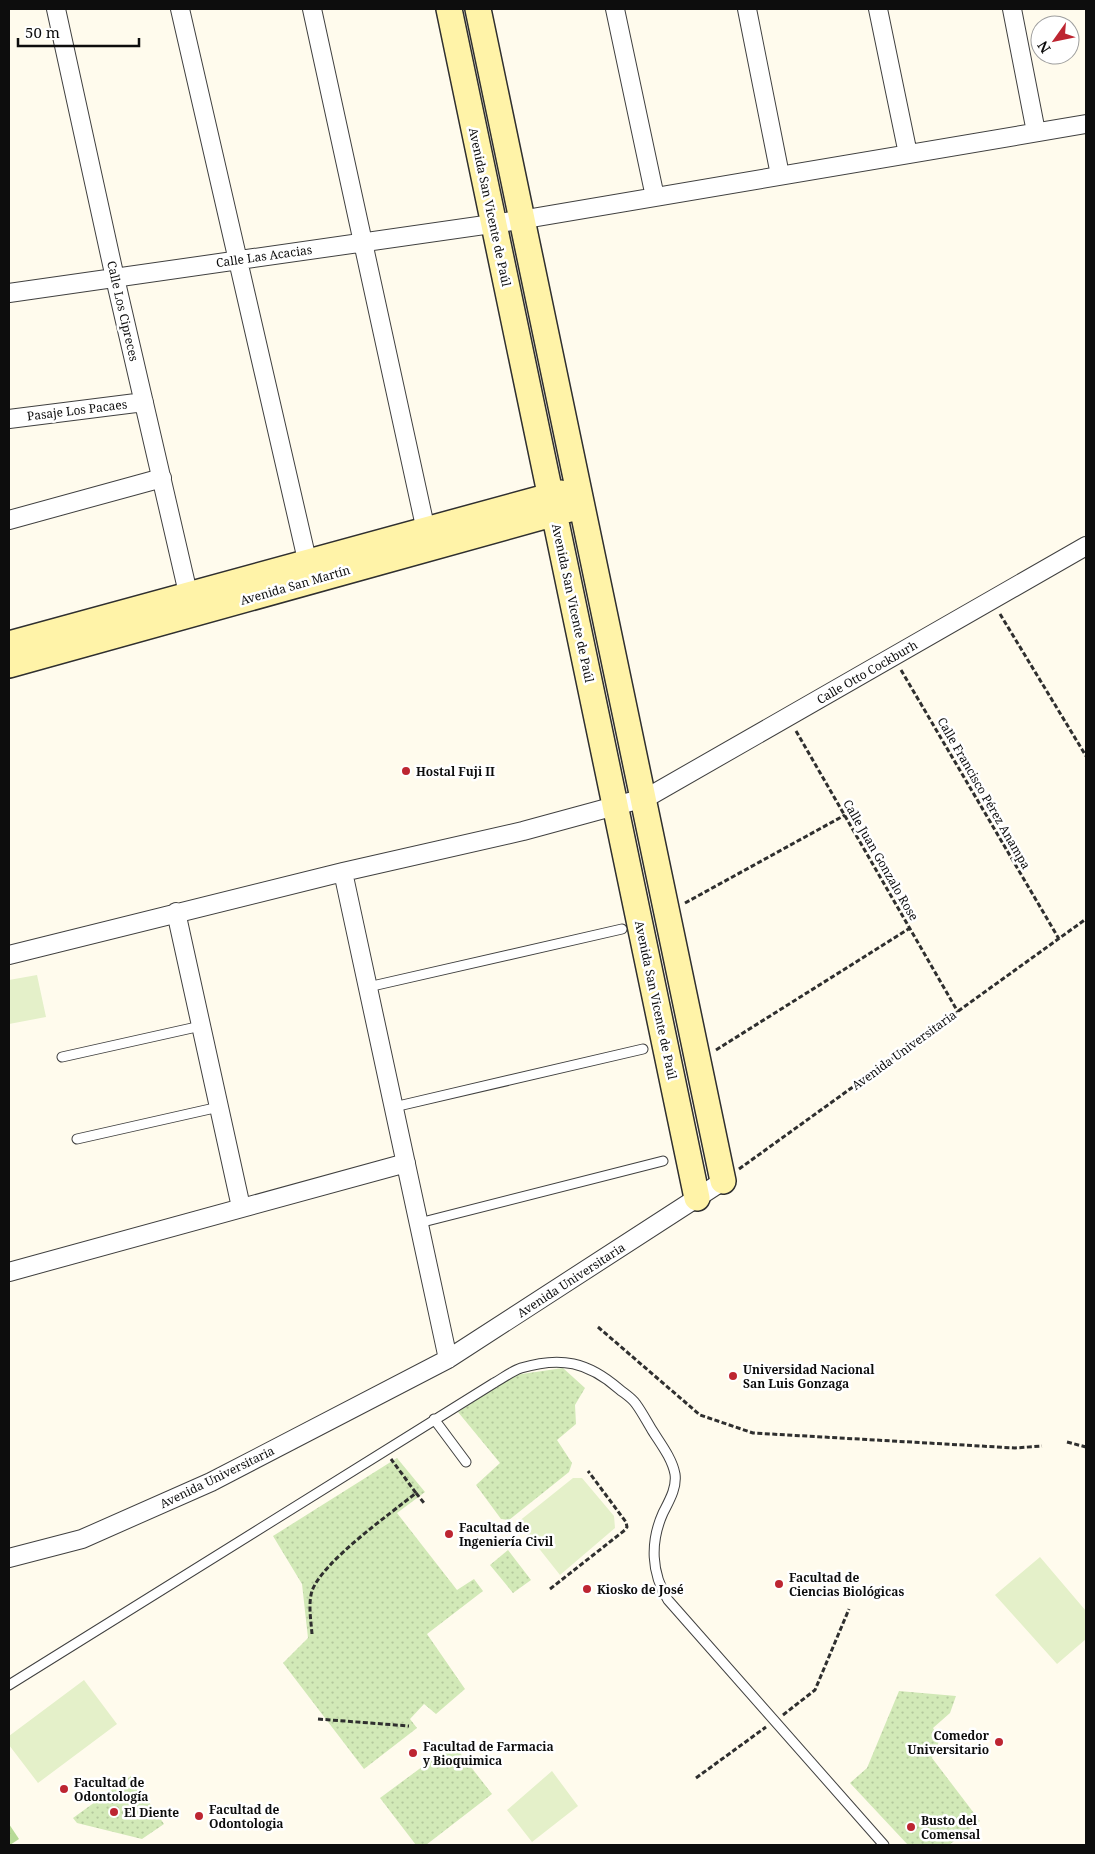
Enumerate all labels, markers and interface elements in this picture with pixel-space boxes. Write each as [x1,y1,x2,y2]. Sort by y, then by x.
scale bar [18,15,139,47]
north arrow [1030,15,1080,65]
text: 50 m [25,22,60,42]
text: N [1033,38,1055,57]
street label: Avenida San Vicente de Paúl [465,126,515,288]
street label: Calle Las Acacias [215,241,313,271]
street label: Calle Los Cipreces [103,259,143,363]
street label: Pasaje Los Pacaes [26,395,128,425]
street label: Avenida San Vicente de Paúl [548,522,598,684]
street label: Avenida San Martín [238,561,352,609]
street label: Calle Otto Cockburh [813,636,921,708]
street label: Calle Francisco Pérez Anampa [933,714,1035,872]
place label: Hostal Fuji II [416,763,495,780]
marker: Hostal Fuji II [400,765,412,777]
street label: Calle Juan Gonzalo Rose [839,796,923,924]
street label: Avenida San Vicente de Paúl [631,919,681,1081]
street label: Avenida Universitaria [848,1006,960,1094]
street label: Avenida Universitaria [514,1239,629,1321]
place label: Universidad Nacional San Luis Gonzaga [743,1361,875,1392]
marker: Universidad Nacional San Luis Gonzaga [727,1370,739,1382]
street label: Avenida Universitaria [157,1442,277,1512]
place label: Facultad de Ingeniería Civil [459,1519,554,1550]
marker: Facultad de Ingeniería Civil [443,1528,455,1540]
place label: Facultad de Ciencias Biológicas [789,1569,904,1600]
marker: Facultad de Ciencias Biológicas [773,1578,785,1590]
place label: Kiosko de José [597,1581,684,1598]
marker: Kiosko de José [581,1583,593,1595]
place label: Comedor Universitario [907,1727,990,1758]
marker: Comedor Universitario [993,1736,1005,1748]
place label: Facultad de Farmacia y Bioquimica [423,1738,554,1769]
marker: Facultad de Farmacia y Bioquimica [407,1747,419,1759]
place label: Facultad de Odontología [74,1774,149,1805]
marker: Facultad de Odontología [58,1783,70,1795]
place label: Facultad de Odontologia [209,1801,284,1832]
place label: El Diente [124,1804,179,1821]
marker: El Diente [108,1806,120,1818]
marker: Facultad de Odontologia [193,1810,205,1822]
place label: Busto del Comensal [921,1812,981,1843]
marker: Busto del Comensal [905,1821,917,1833]

